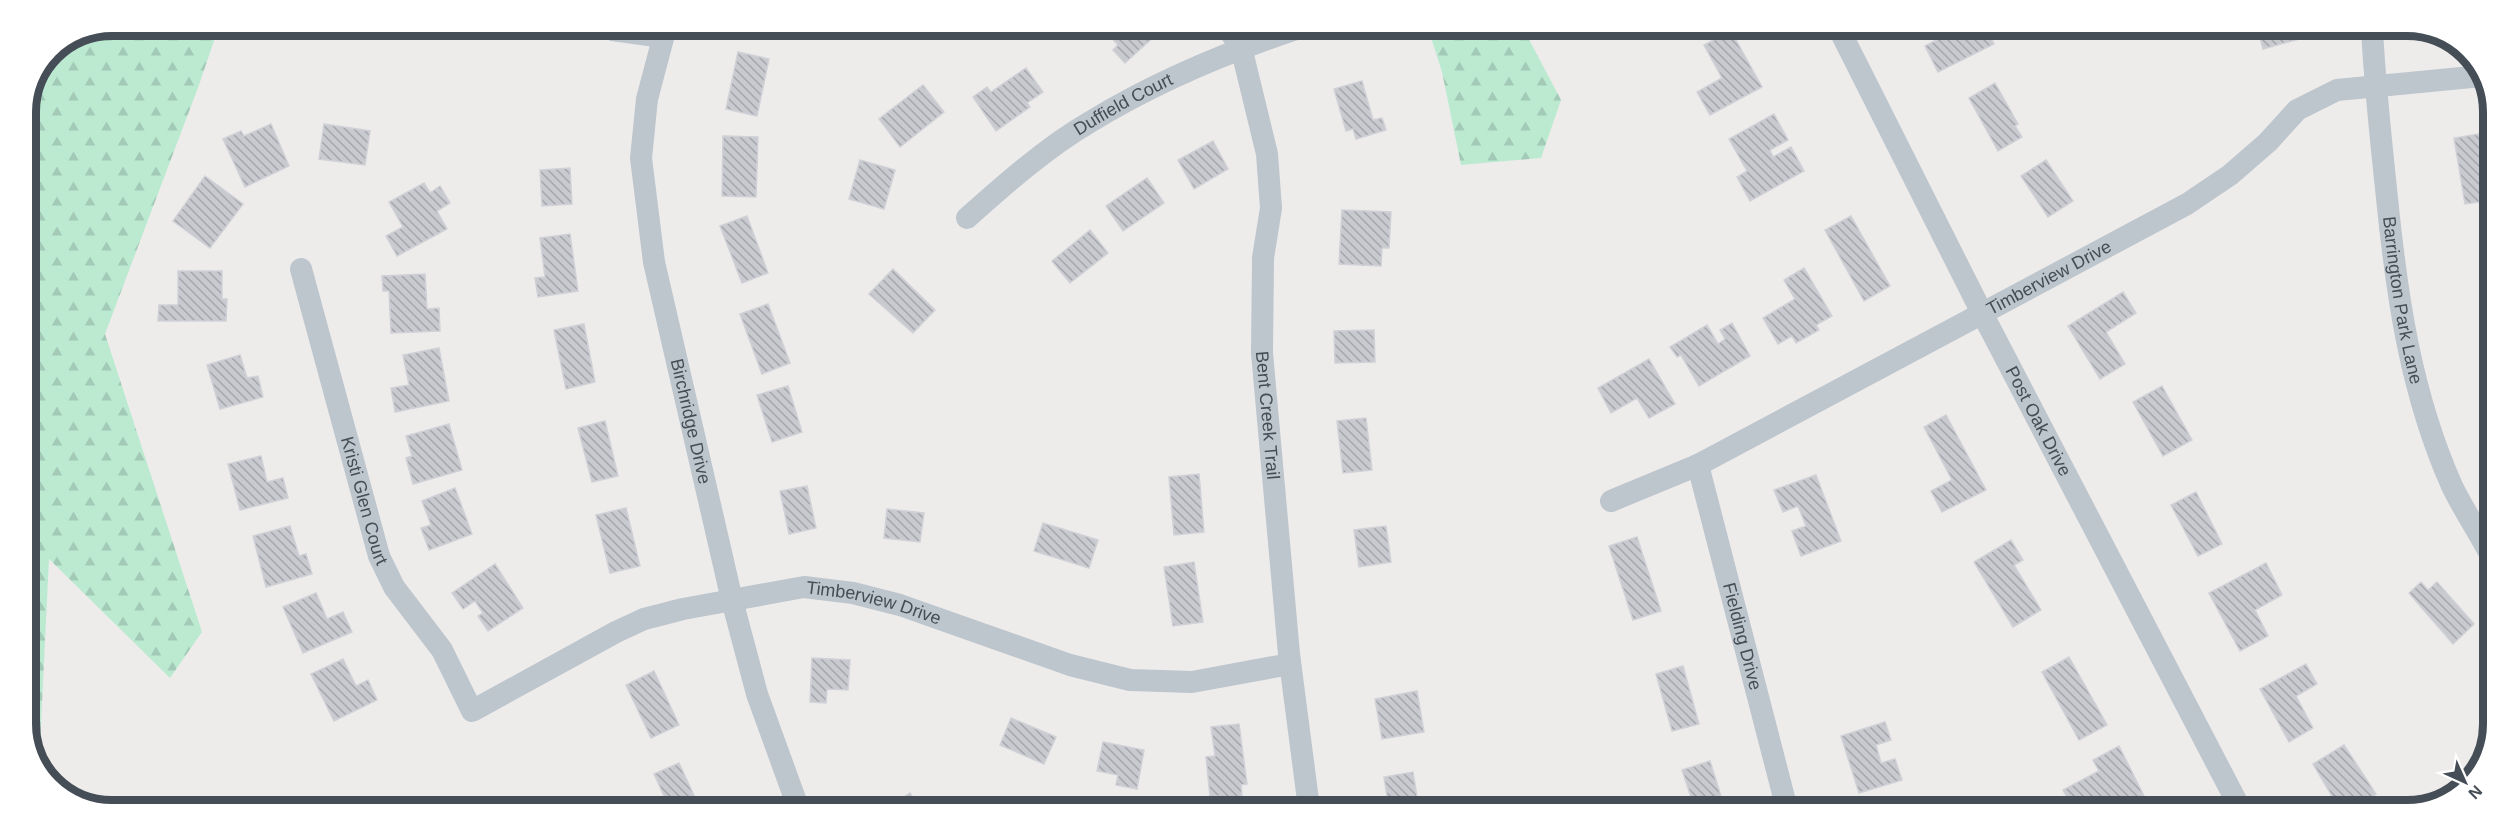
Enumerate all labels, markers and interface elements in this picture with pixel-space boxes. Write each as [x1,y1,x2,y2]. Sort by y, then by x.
street label: Duffield Court [1070,69,1176,139]
street label: Barrington Park Lane [2379,215,2427,386]
street label: Timberview Drive [1983,236,2115,319]
street label: Bent Creek Trail [1252,350,1283,480]
street label: Birchridge Drive [667,357,715,486]
street label: Post Oak Drive [2002,363,2075,480]
street label: Kristi Glen Court [337,434,392,568]
street label: Timberview Drive [805,577,944,629]
street label: Fielding Drive [1719,581,1766,692]
north arrow [2435,752,2495,812]
text: N [2465,782,2485,802]

